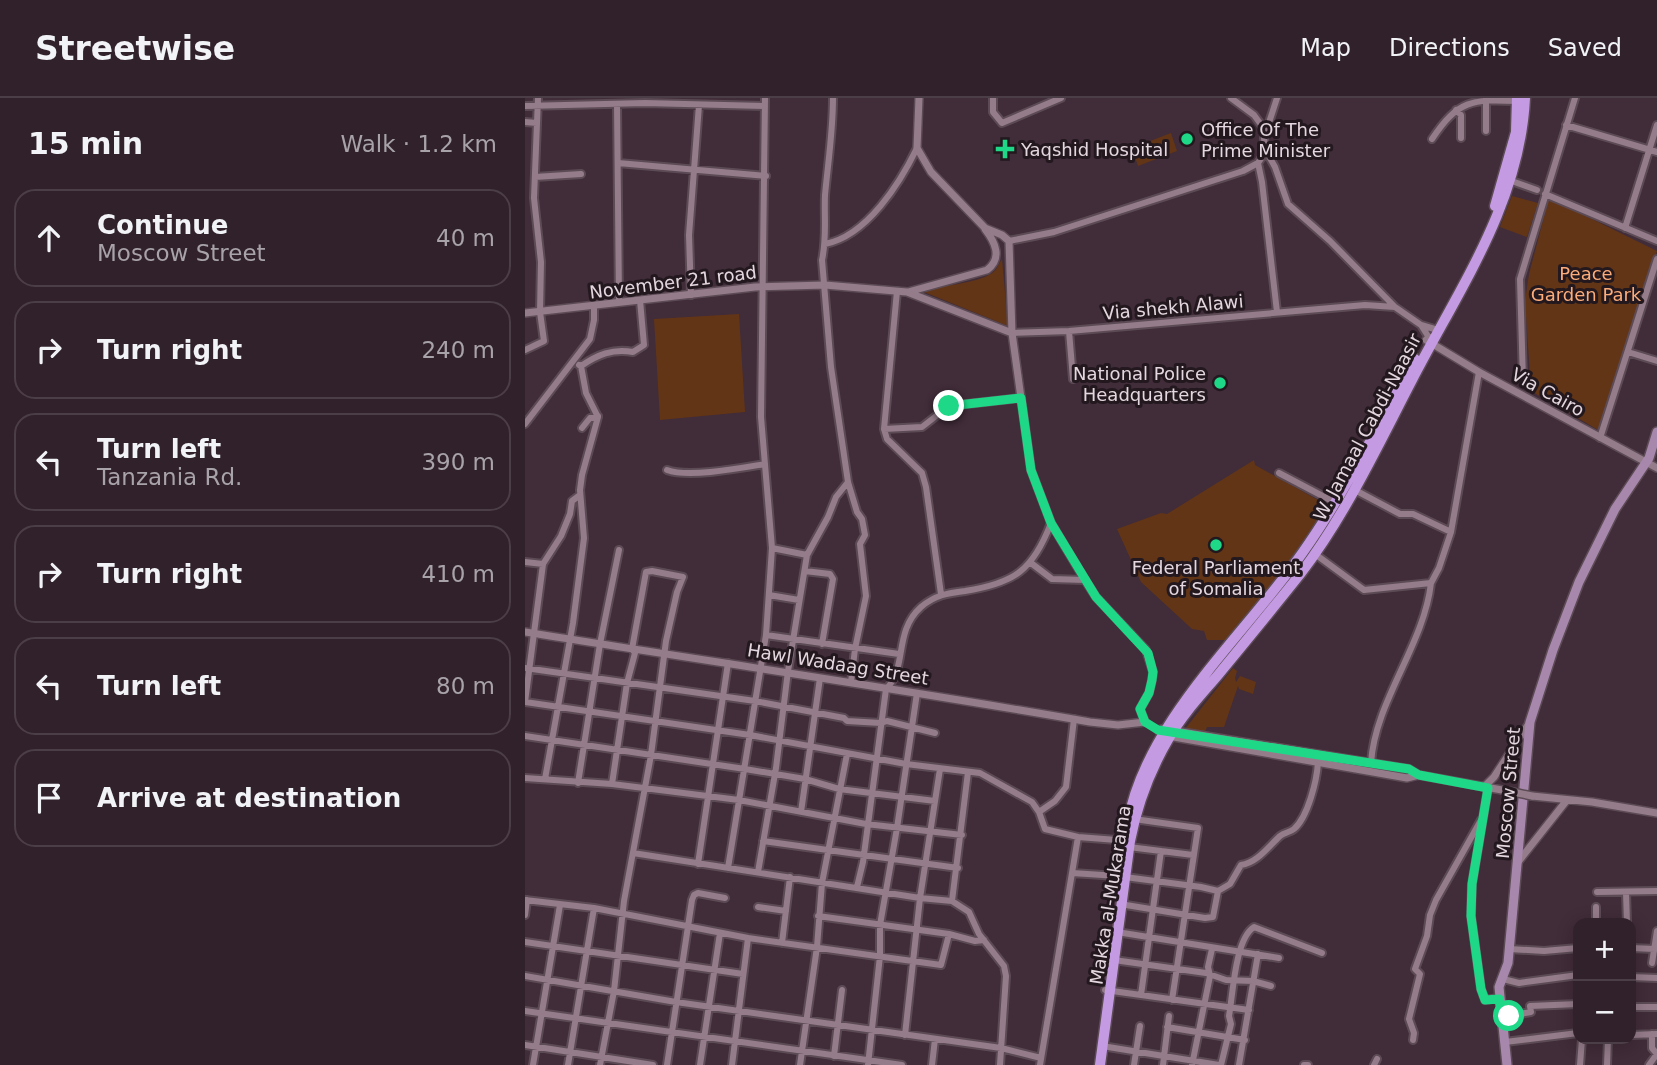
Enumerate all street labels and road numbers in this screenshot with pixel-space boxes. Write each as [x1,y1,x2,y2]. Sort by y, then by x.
street label: November 21 road [588,261,758,303]
street label: Via shekh Alawi [1102,290,1244,324]
street label: W. Jamaal Cabdi-Naasir [1309,329,1426,524]
street label: Via Cairo [1508,363,1588,421]
street label: Hawl Wadaag Street [746,639,930,689]
street label: Moscow Street [1492,726,1524,860]
street label: Makka al-Mukarama [1085,804,1135,986]

